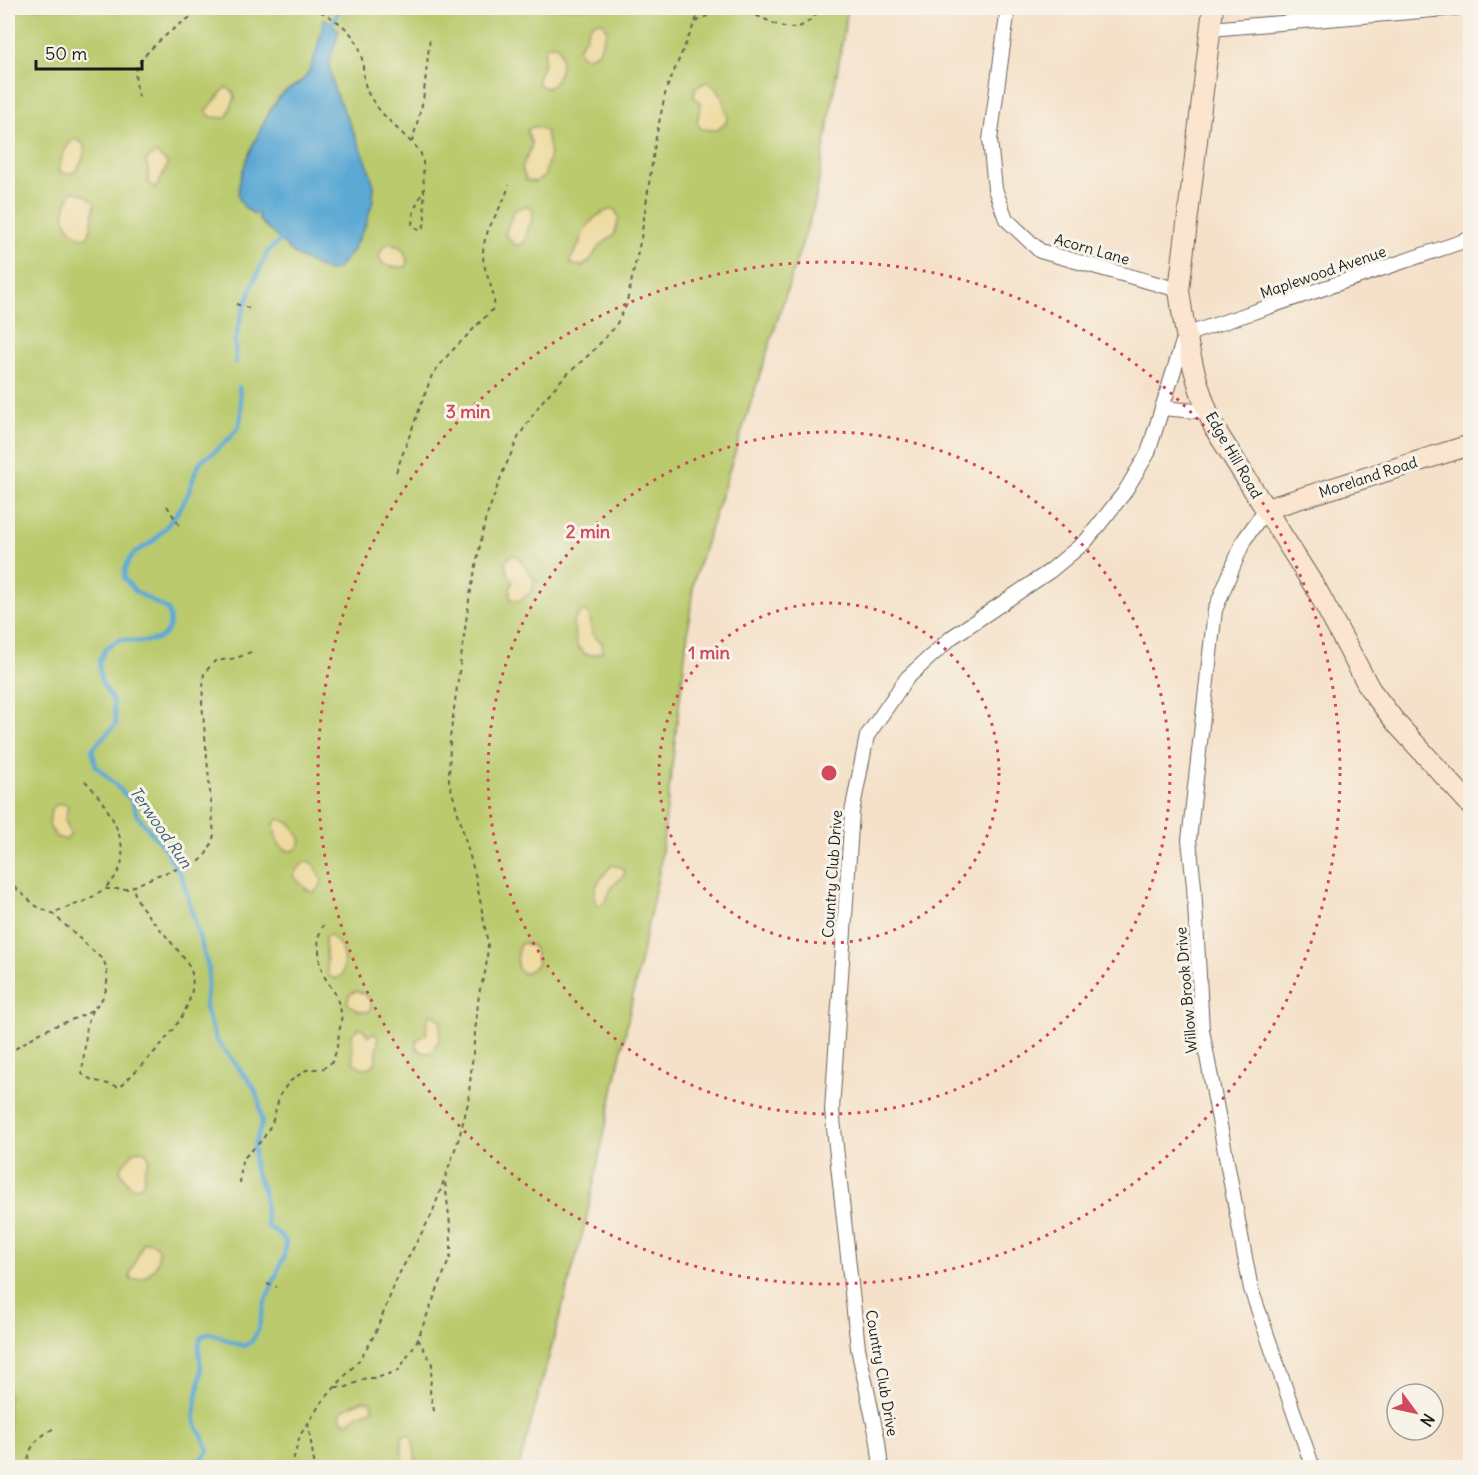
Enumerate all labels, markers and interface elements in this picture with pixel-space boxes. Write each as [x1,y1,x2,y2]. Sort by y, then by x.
scale bar [36,33,142,71]
text: 50 m [45,42,87,65]
street label: Acorn Lane [1052,229,1132,269]
street label: Maplewood Avenue [1258,242,1388,302]
text: 3 min [446,400,491,423]
street label: Edge Hill Road [1202,408,1267,502]
street label: Moreland Road [1316,452,1420,502]
text: 2 min [566,520,611,543]
text: 1 min [688,641,730,664]
centre of rings [819,763,839,783]
water label: Terwood Run [126,782,197,872]
street label: Country Club Drive [818,809,846,939]
street label: Willow Brook Drive [1171,926,1201,1054]
street label: Country Club Drive [862,1308,902,1438]
north arrow [1385,1382,1445,1442]
text: N [1416,1410,1439,1430]

